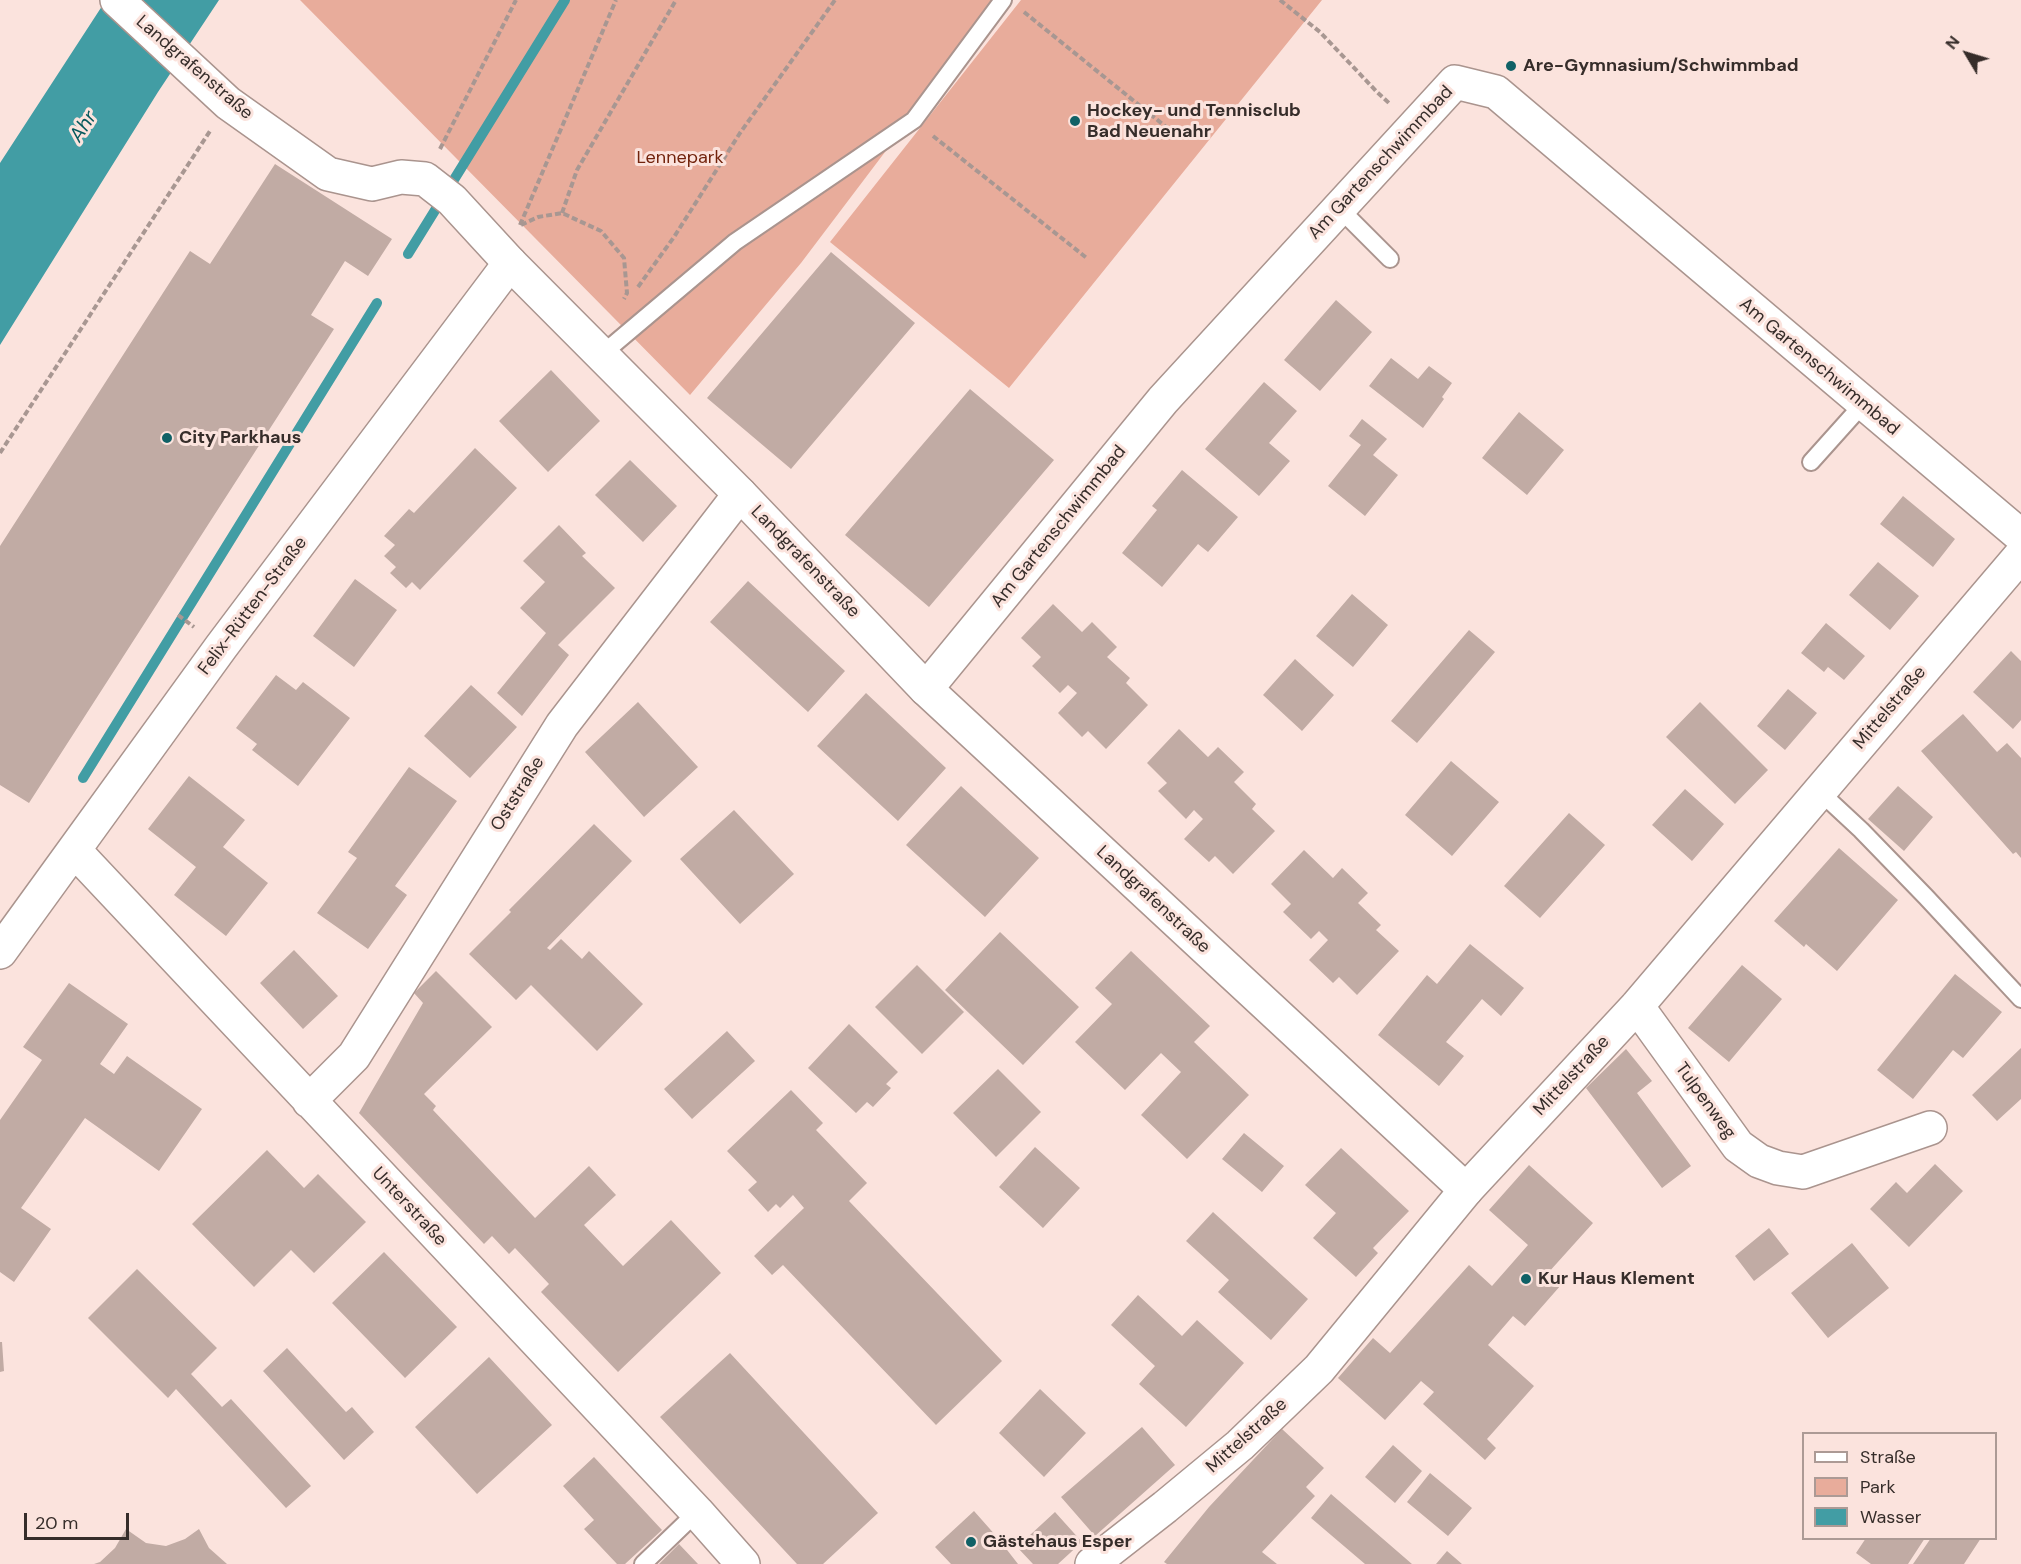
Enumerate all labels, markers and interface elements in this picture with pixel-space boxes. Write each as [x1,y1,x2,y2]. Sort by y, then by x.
street label: Landgrafenstraße [131,11,257,125]
north arrow [1937,24,1997,84]
text: N [1941,32,1964,54]
place label: Are-Gymnasium/Schwimmbad [1523,55,1798,77]
marker: Are-Gymnasium/Schwimmbad [1504,59,1518,73]
street label: Am Gartenschwimmbad [1304,82,1458,244]
place label: Hockey- und Tennisclub Bad Neuenahr [1087,100,1301,142]
water label: Ahr [65,107,103,147]
marker: Hockey- und Tennisclub Bad Neuenahr [1068,114,1082,128]
park label: Lennepark [636,147,724,169]
street label: Am Gartenschwimmbad [1735,294,1903,440]
place label: City Parkhaus [179,427,301,449]
marker: City Parkhaus [160,431,174,445]
street label: Am Gartenschwimmbad [987,442,1131,612]
street label: Landgrafenstraße [746,501,864,623]
street label: Felix-Rütten-Straße [194,533,312,679]
street label: Mittelstraße [1849,662,1931,754]
street label: Oststraße [487,753,549,835]
street label: Landgrafenstraße [1092,842,1214,958]
street label: Mittelstraße [1529,1031,1615,1121]
street label: Tulpenweg [1670,1059,1740,1143]
street label: Unterstraße [367,1163,451,1251]
place label: Kur Haus Klement [1538,1268,1695,1290]
marker: Kur Haus Klement [1519,1272,1533,1286]
street label: Mittelstraße [1202,1394,1292,1478]
legend [1802,1432,1997,1540]
text: Straße [1860,1445,1916,1469]
text: Park [1860,1475,1896,1499]
scale bar [27,1501,132,1539]
text: Wasser [1860,1505,1921,1529]
text: 20 m [35,1511,78,1535]
place label: Gästehaus Esper [983,1531,1132,1553]
marker: Gästehaus Esper [964,1535,978,1549]

